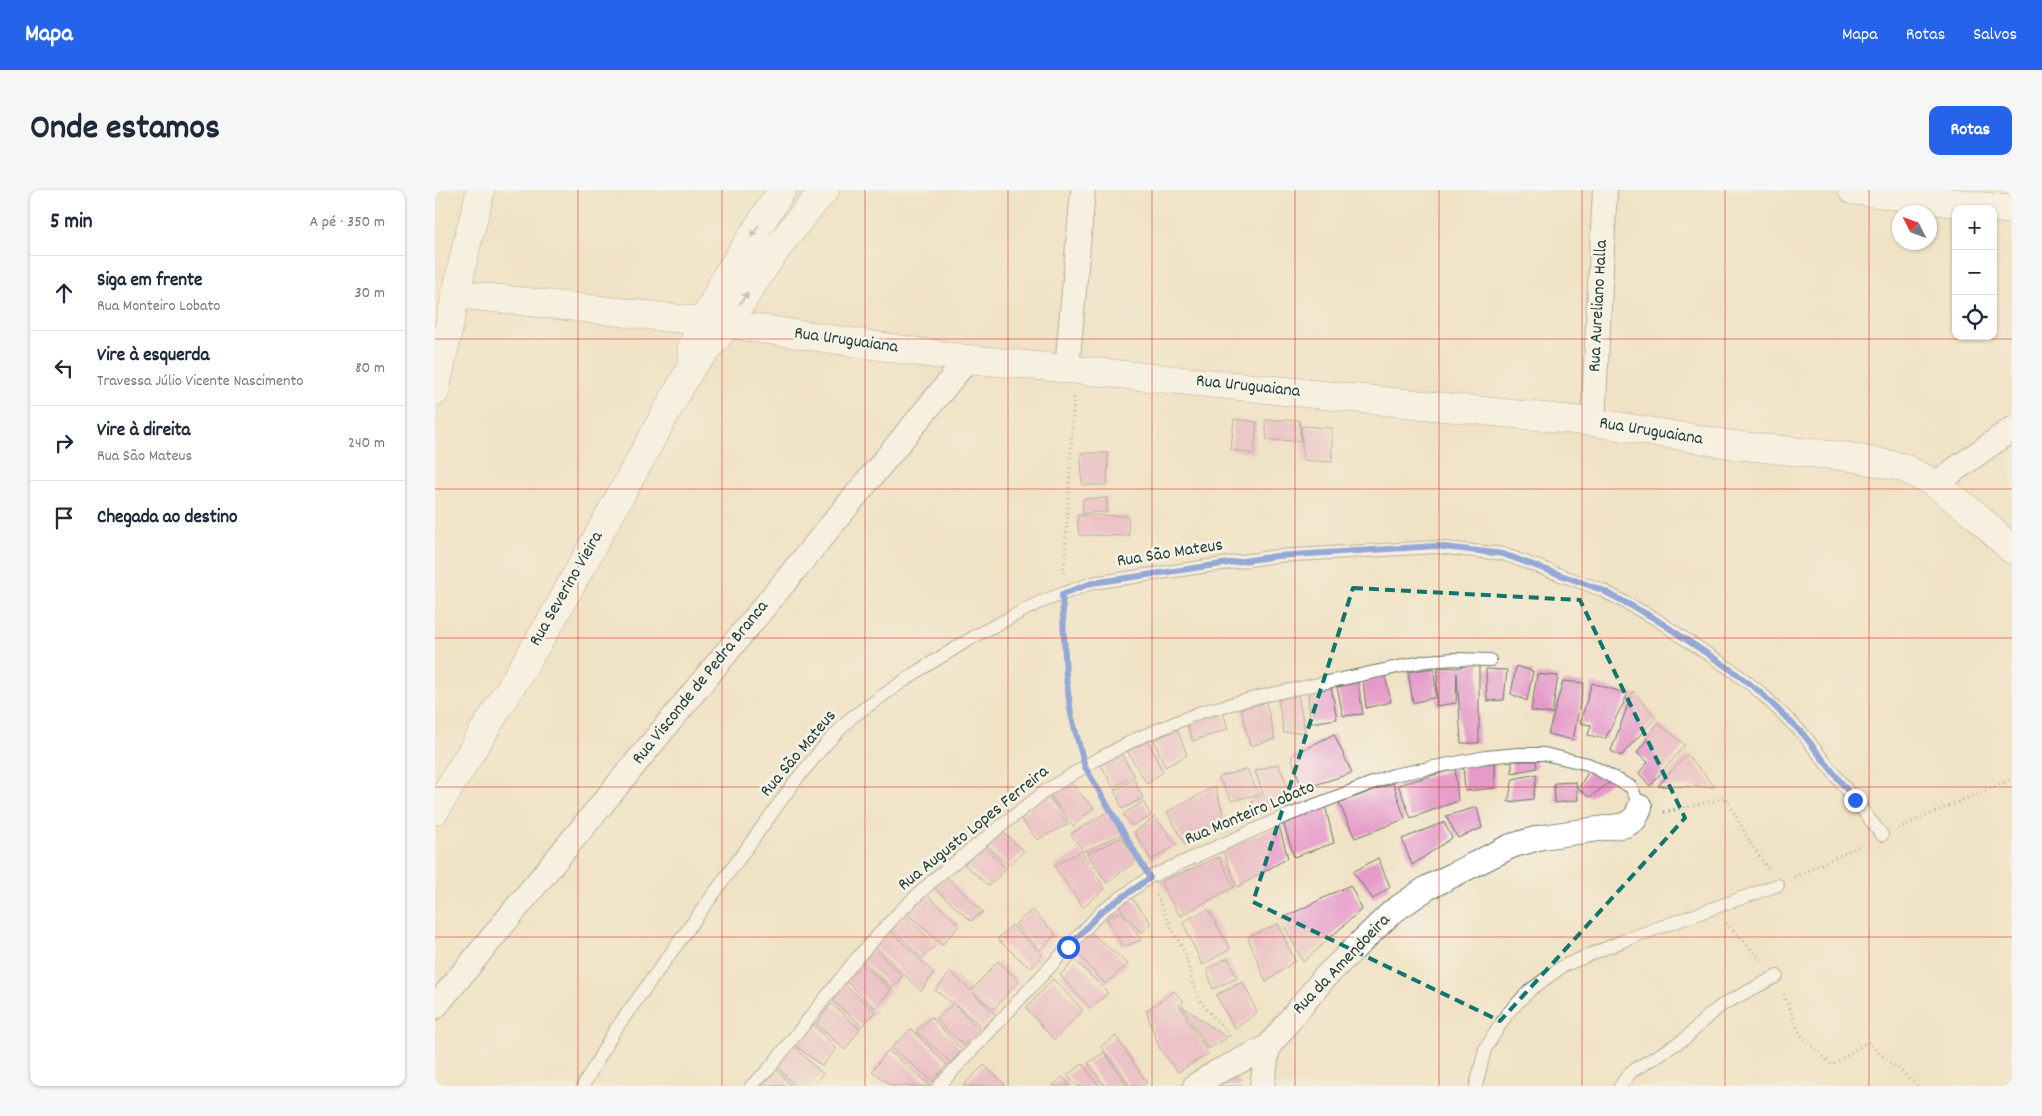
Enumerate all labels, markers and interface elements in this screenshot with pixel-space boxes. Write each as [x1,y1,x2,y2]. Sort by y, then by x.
text: Mapa [25,18,73,52]
text: Mapa [1842,23,1878,48]
text: Rotas [1906,23,1945,48]
text: Salvos [1973,23,2017,48]
text: Onde estamos [30,105,220,155]
button: Rotas [1929,106,2012,155]
north arrow [1892,205,1937,250]
map controls [1952,205,1997,340]
button: + [1952,205,1997,250]
text: 5 min [50,208,93,238]
text: A pé · 350 m [309,211,385,234]
one-way arrow [750,224,760,237]
street label: Rua Aureliano Halla [1583,239,1615,373]
button: − [1952,250,1997,295]
text: Siga em frente [97,268,202,295]
icon: ahead [50,279,78,307]
text: 30 m [355,282,385,305]
one-way arrow [739,291,749,305]
text: Rua Monteiro Lobato [97,295,220,318]
button: locate [1952,295,1997,340]
street label: Rua Uruguaiana [792,321,900,361]
text: Vire à esquerda [97,343,209,370]
icon: left [50,354,78,382]
text: 80 m [355,357,385,380]
street label: Rua Uruguaiana [1195,369,1302,405]
text: Travessa Júlio Vicente Nascimento [97,370,303,393]
street label: Rua Uruguaiana [1597,411,1705,453]
text: Vire à direita [97,418,190,445]
icon: right [50,429,78,457]
text: 240 m [348,432,385,455]
text: Rua São Mateus [97,445,192,468]
icon: arrive [50,504,78,532]
text: Chegada ao destino [97,505,238,532]
street label: Rua Severino Vieira [524,526,610,651]
street label: Rua São Mateus [1115,533,1225,575]
street label: Rua Visconde de Pedra Branca [627,595,775,770]
street label: Rua São Mateus [755,705,843,803]
street label: Rua Augusto Lopes Ferreira [893,760,1055,898]
street label: Rua Monteiro Lobato [1181,775,1319,853]
route end [1844,789,1867,812]
street label: Rua da Amendoeira [1287,909,1397,1021]
route start [1057,936,1080,959]

